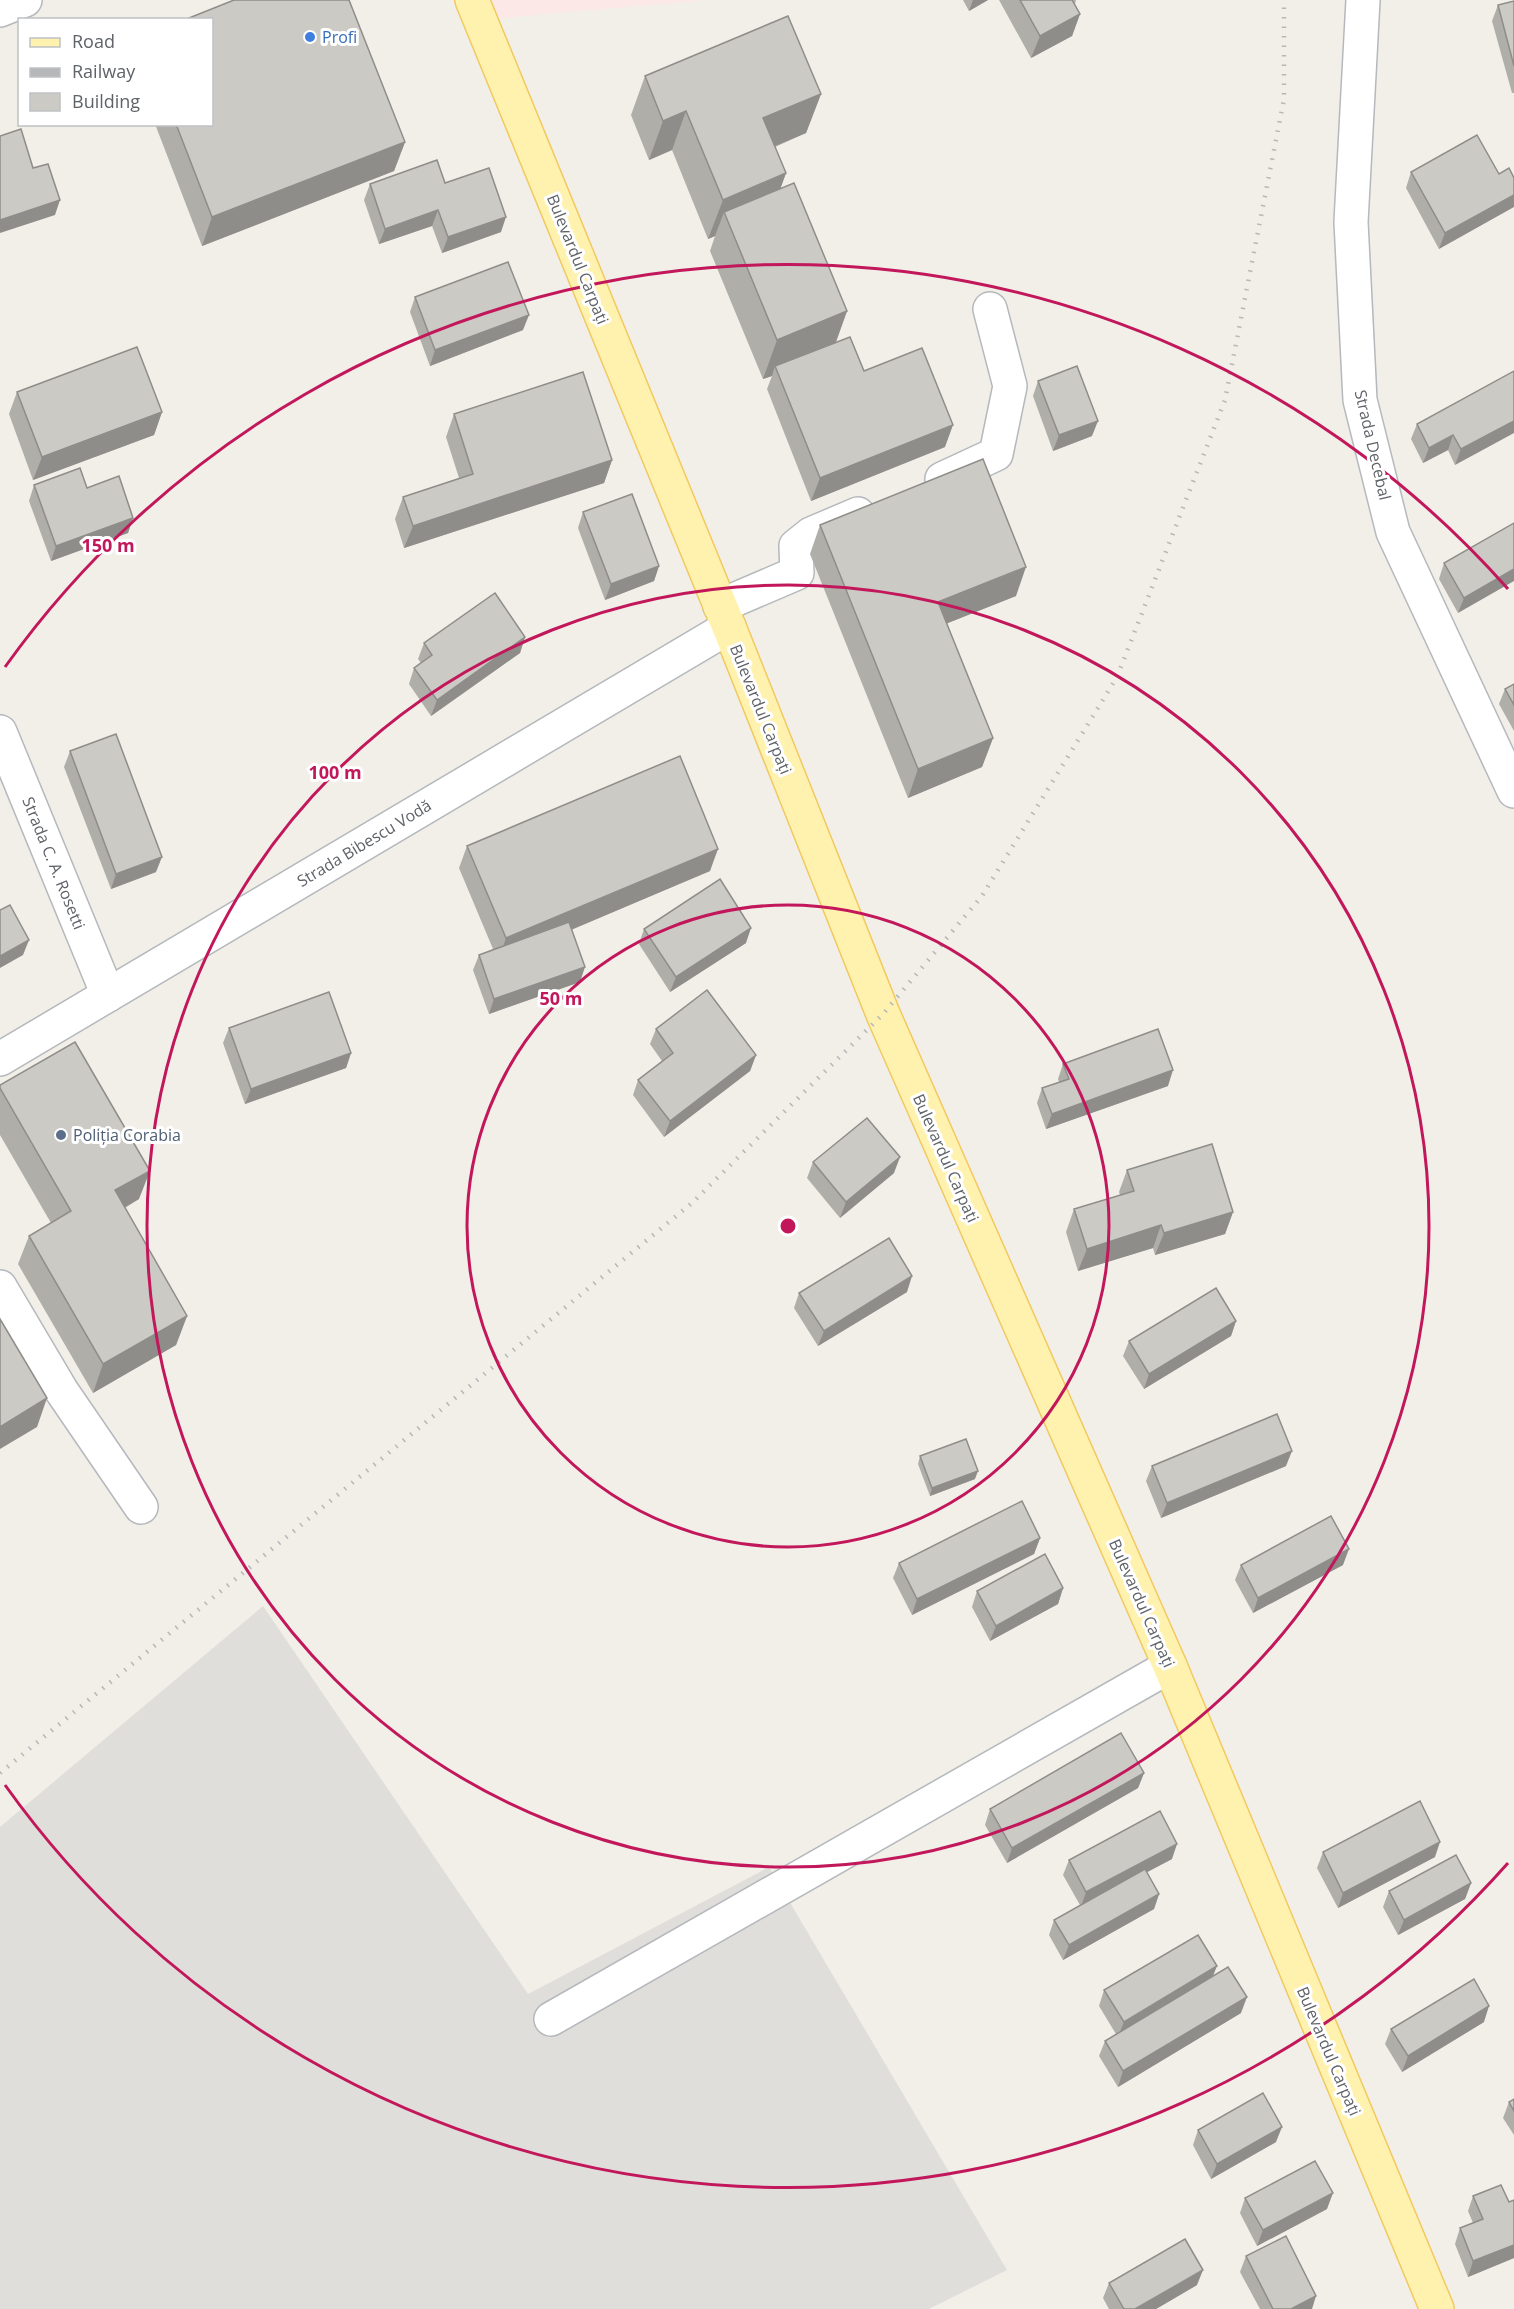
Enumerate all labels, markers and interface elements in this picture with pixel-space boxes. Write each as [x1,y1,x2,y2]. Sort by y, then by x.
legend [18,18,213,126]
place label: Profi [322,26,357,48]
text: Road [72,29,115,53]
marker: Profi [303,30,317,44]
text: Railway [72,59,136,83]
text: Building [72,89,140,113]
street label: Bulevardul Carpați [542,191,614,327]
street label: Strada Decebal [1350,388,1396,502]
text: 150 m [81,533,135,557]
street label: Bulevardul Carpați [725,641,797,777]
text: 100 m [308,760,362,784]
street label: Strada C. A. Rosetti [17,793,91,933]
street label: Strada Bibescu Vodă [293,794,435,892]
text: 50 m [540,986,582,1010]
street label: Bulevardul Carpați [908,1090,984,1226]
place label: Poliția Corabia [73,1124,181,1146]
marker: Poliția Corabia [54,1128,68,1142]
centre of rings [778,1216,798,1236]
street label: Bulevardul Carpați [1104,1535,1180,1671]
street label: Bulevardul Carpați [1292,1983,1366,2119]

